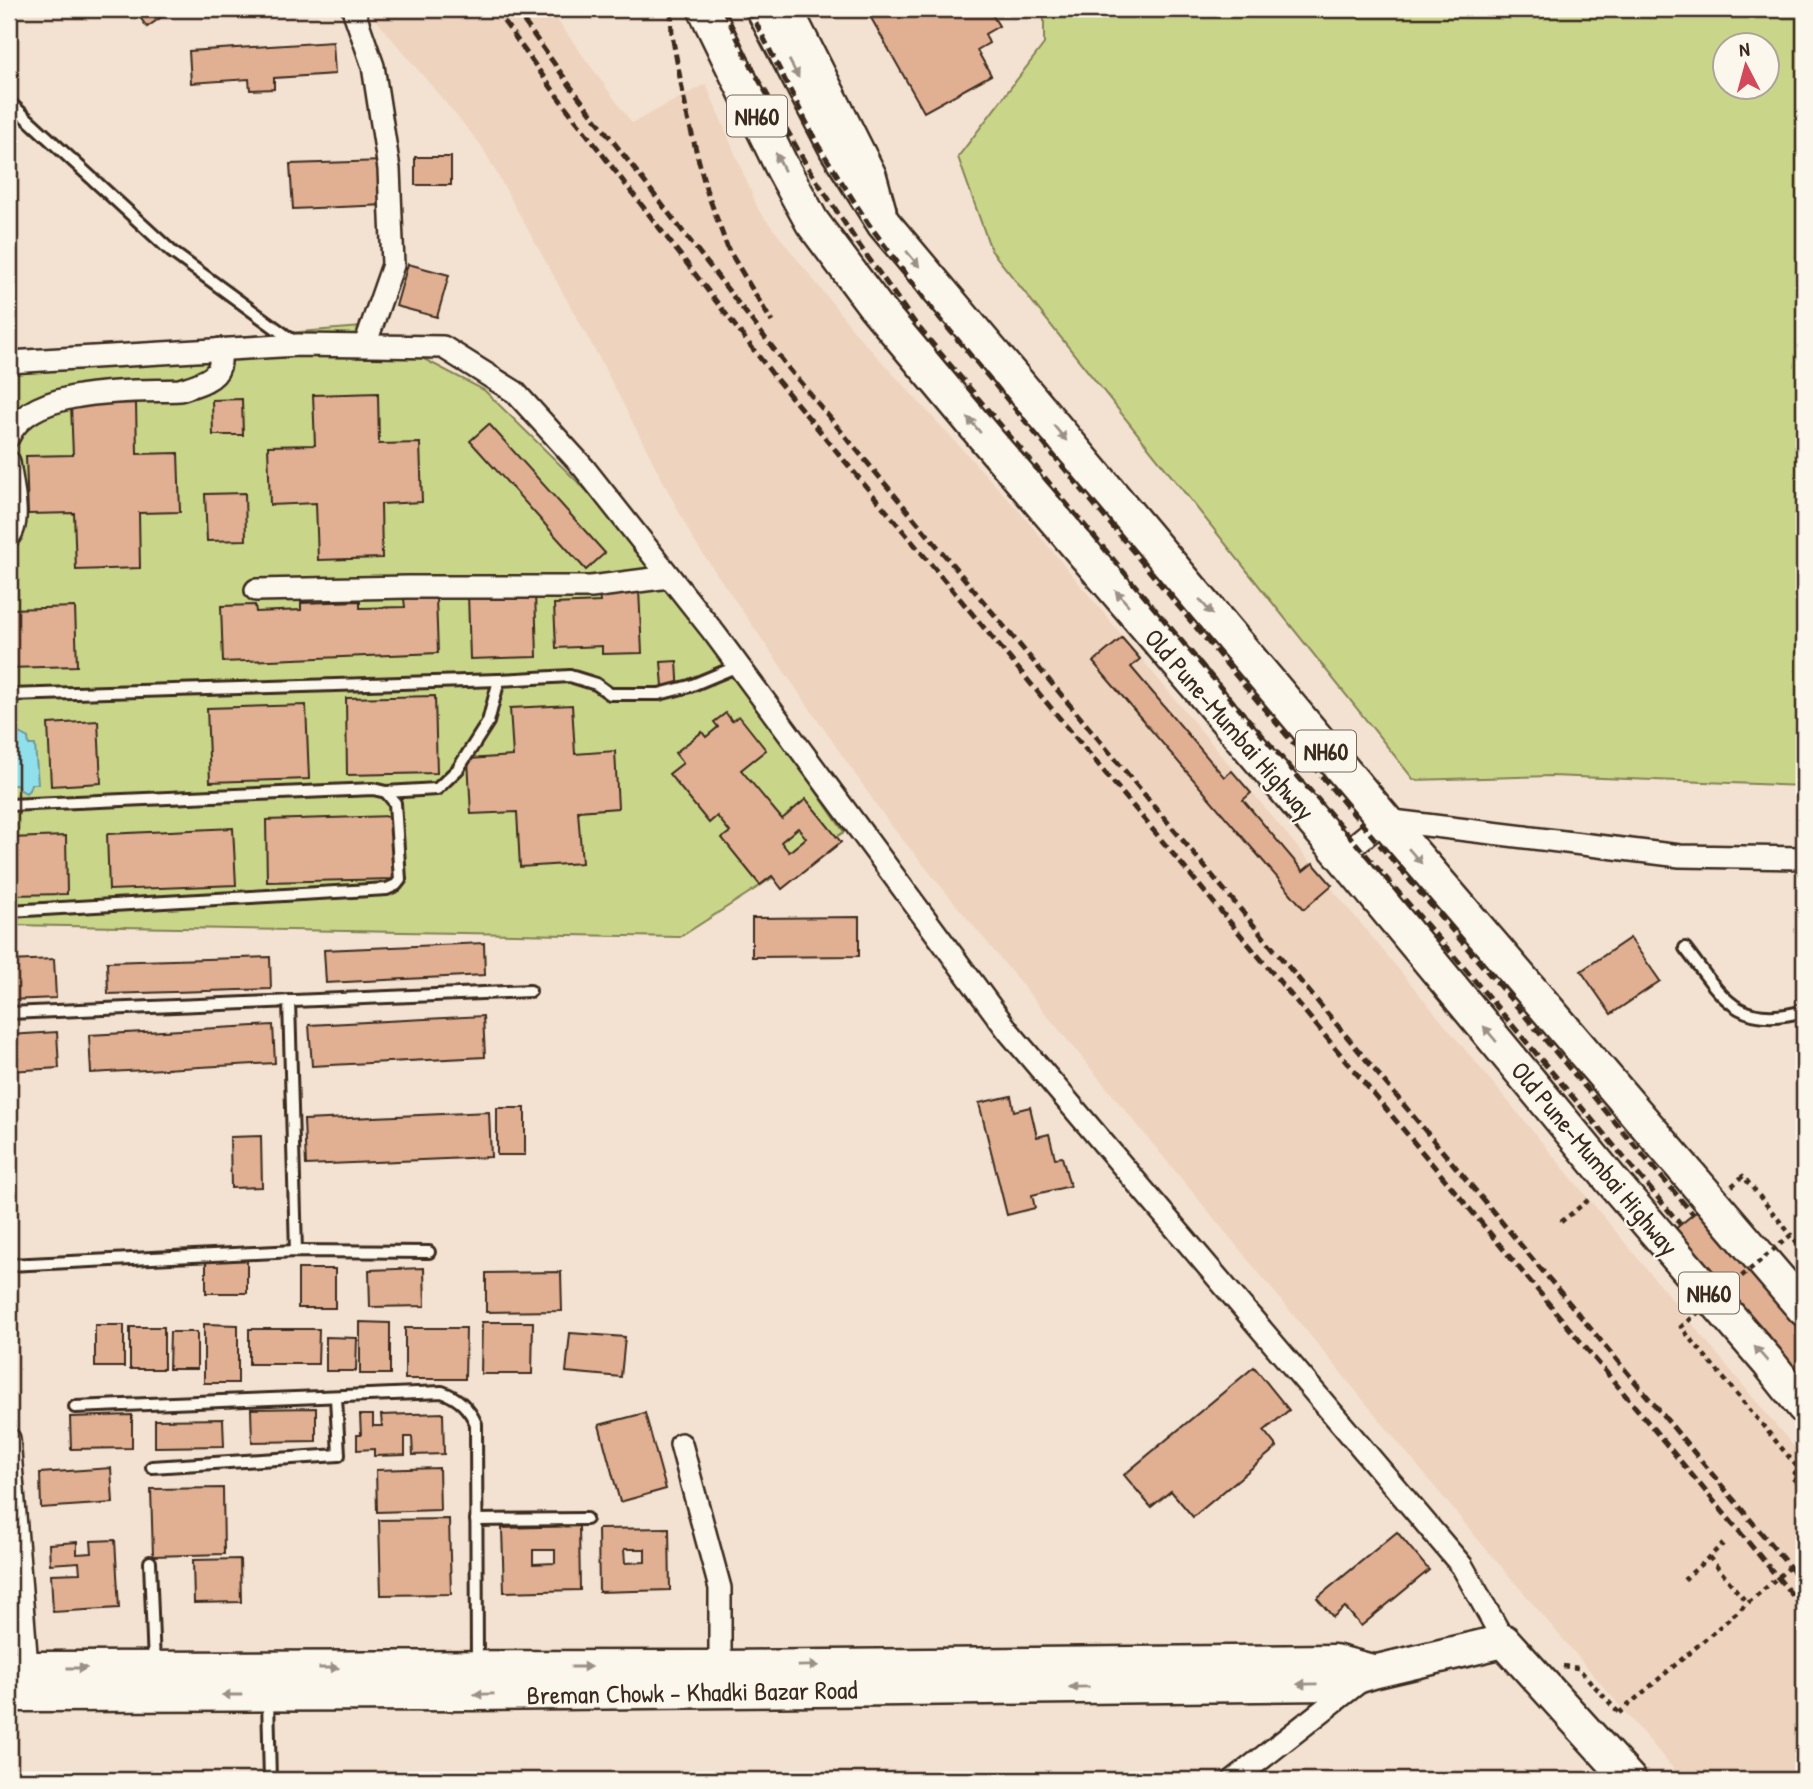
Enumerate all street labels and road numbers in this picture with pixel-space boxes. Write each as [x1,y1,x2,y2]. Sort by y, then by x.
road number: NH60 [727,96,787,136]
street label: Old Pune–Mumbai Highway [1137,621,1323,827]
road number: NH60 [1296,730,1356,772]
street label: Old Pune–Mumbai Highway [1503,1054,1687,1262]
road number: NH60 [1679,1273,1739,1314]
street label: Breman Chowk - Khadki Bazar Road [526,1672,858,1712]

